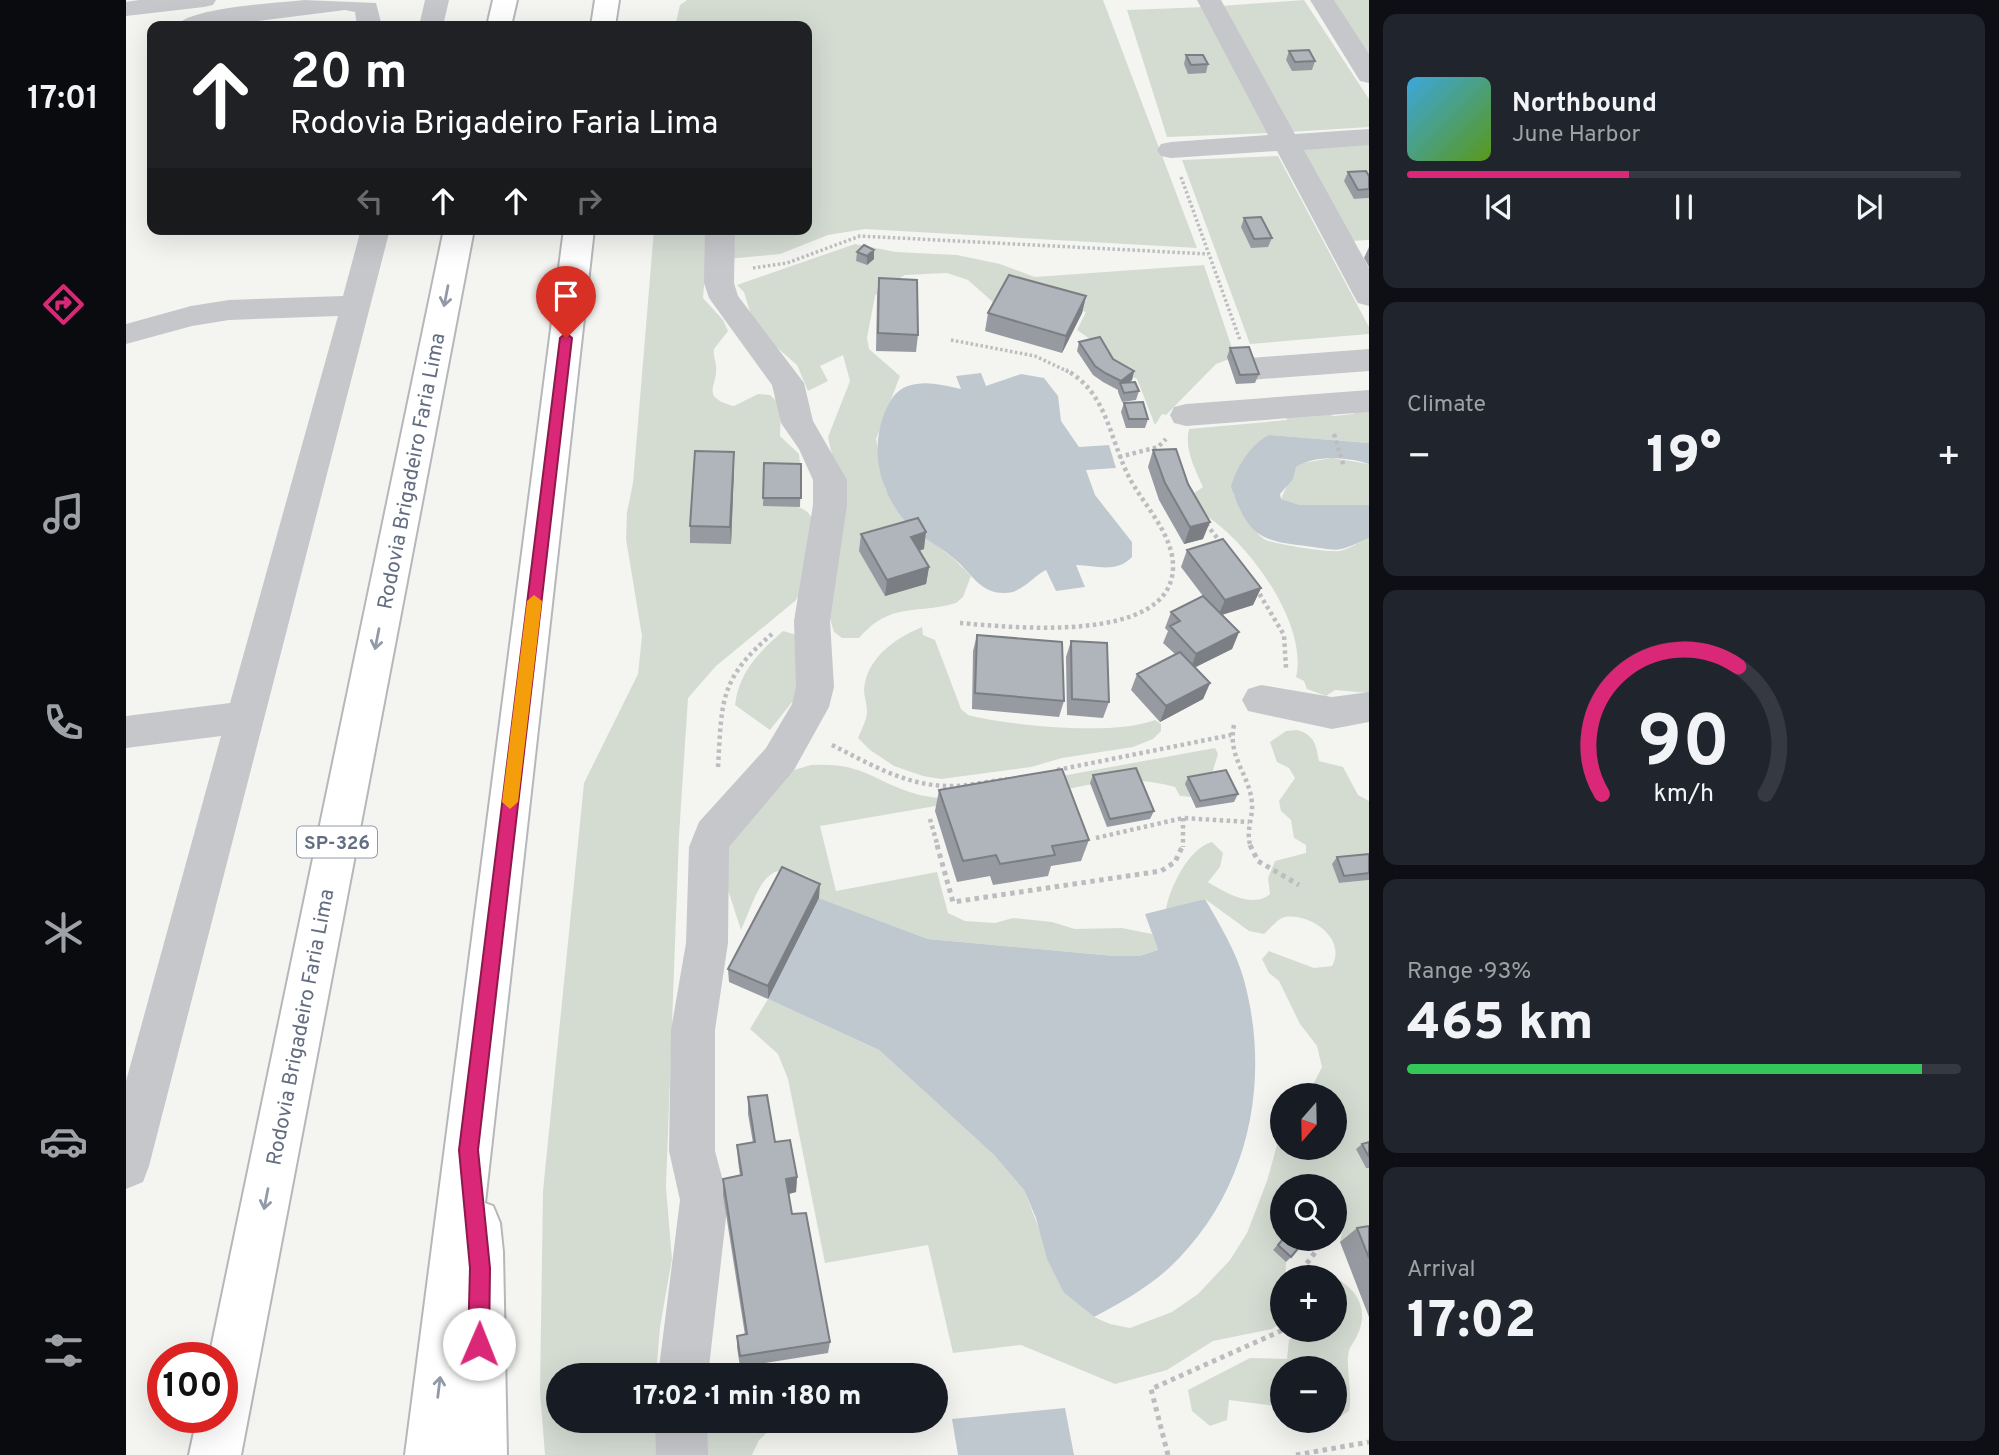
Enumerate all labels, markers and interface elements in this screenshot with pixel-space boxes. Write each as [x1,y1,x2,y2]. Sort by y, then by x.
text: 20 m [290,44,407,106]
icon: ahead [175,49,266,140]
text: 17:01 [27,80,99,120]
text: Northbound [1512,88,1657,121]
text: Rodovia Brigadeiro Faria Lima [290,105,718,145]
text: June Harbor [1512,121,1640,150]
icon: left [351,182,389,220]
icon: ahead [424,182,462,220]
icon: ahead [497,182,535,220]
icon: right [570,182,608,220]
icon: previous [1480,188,1518,226]
icon: pause [1665,188,1703,226]
icon: next [1850,188,1888,226]
pin [536,266,596,338]
icon: arrive [547,277,585,315]
icon: directions [39,280,88,329]
one-way arrow [438,284,452,307]
street label: Rodovia Brigadeiro Faria Lima [372,331,453,612]
text: Climate [1407,391,1486,420]
text: 19° [1646,425,1722,491]
text: − [1407,434,1432,483]
text: + [1936,434,1961,483]
icon: music [39,489,88,538]
one-way arrow [370,627,384,650]
icon: phone [39,698,88,747]
text: 90 [1638,700,1730,792]
text: km/h [1654,778,1714,810]
road number: SP-326 [297,827,377,858]
street label: Rodovia Brigadeiro Faria Lima [261,887,342,1168]
icon: climate [39,908,88,957]
text: Range · 93% [1407,958,1531,987]
text: 465 km [1407,992,1594,1058]
north arrow [1270,1083,1348,1160]
map controls [1270,1083,1347,1433]
icon: car [39,1117,88,1166]
button: search [1270,1174,1347,1251]
one-way arrow [259,1187,273,1210]
text: Arrival [1407,1256,1476,1285]
button: + [1270,1265,1347,1342]
text: 17:02 [1407,1290,1536,1356]
position arrow [442,1307,516,1381]
icon: filters [39,1326,88,1375]
speed limit sign: 100 [147,1342,238,1433]
button: − [1270,1356,1347,1433]
one-way arrow [433,1376,446,1399]
text: 17:02 · 1 min · 180 m [633,1381,861,1414]

